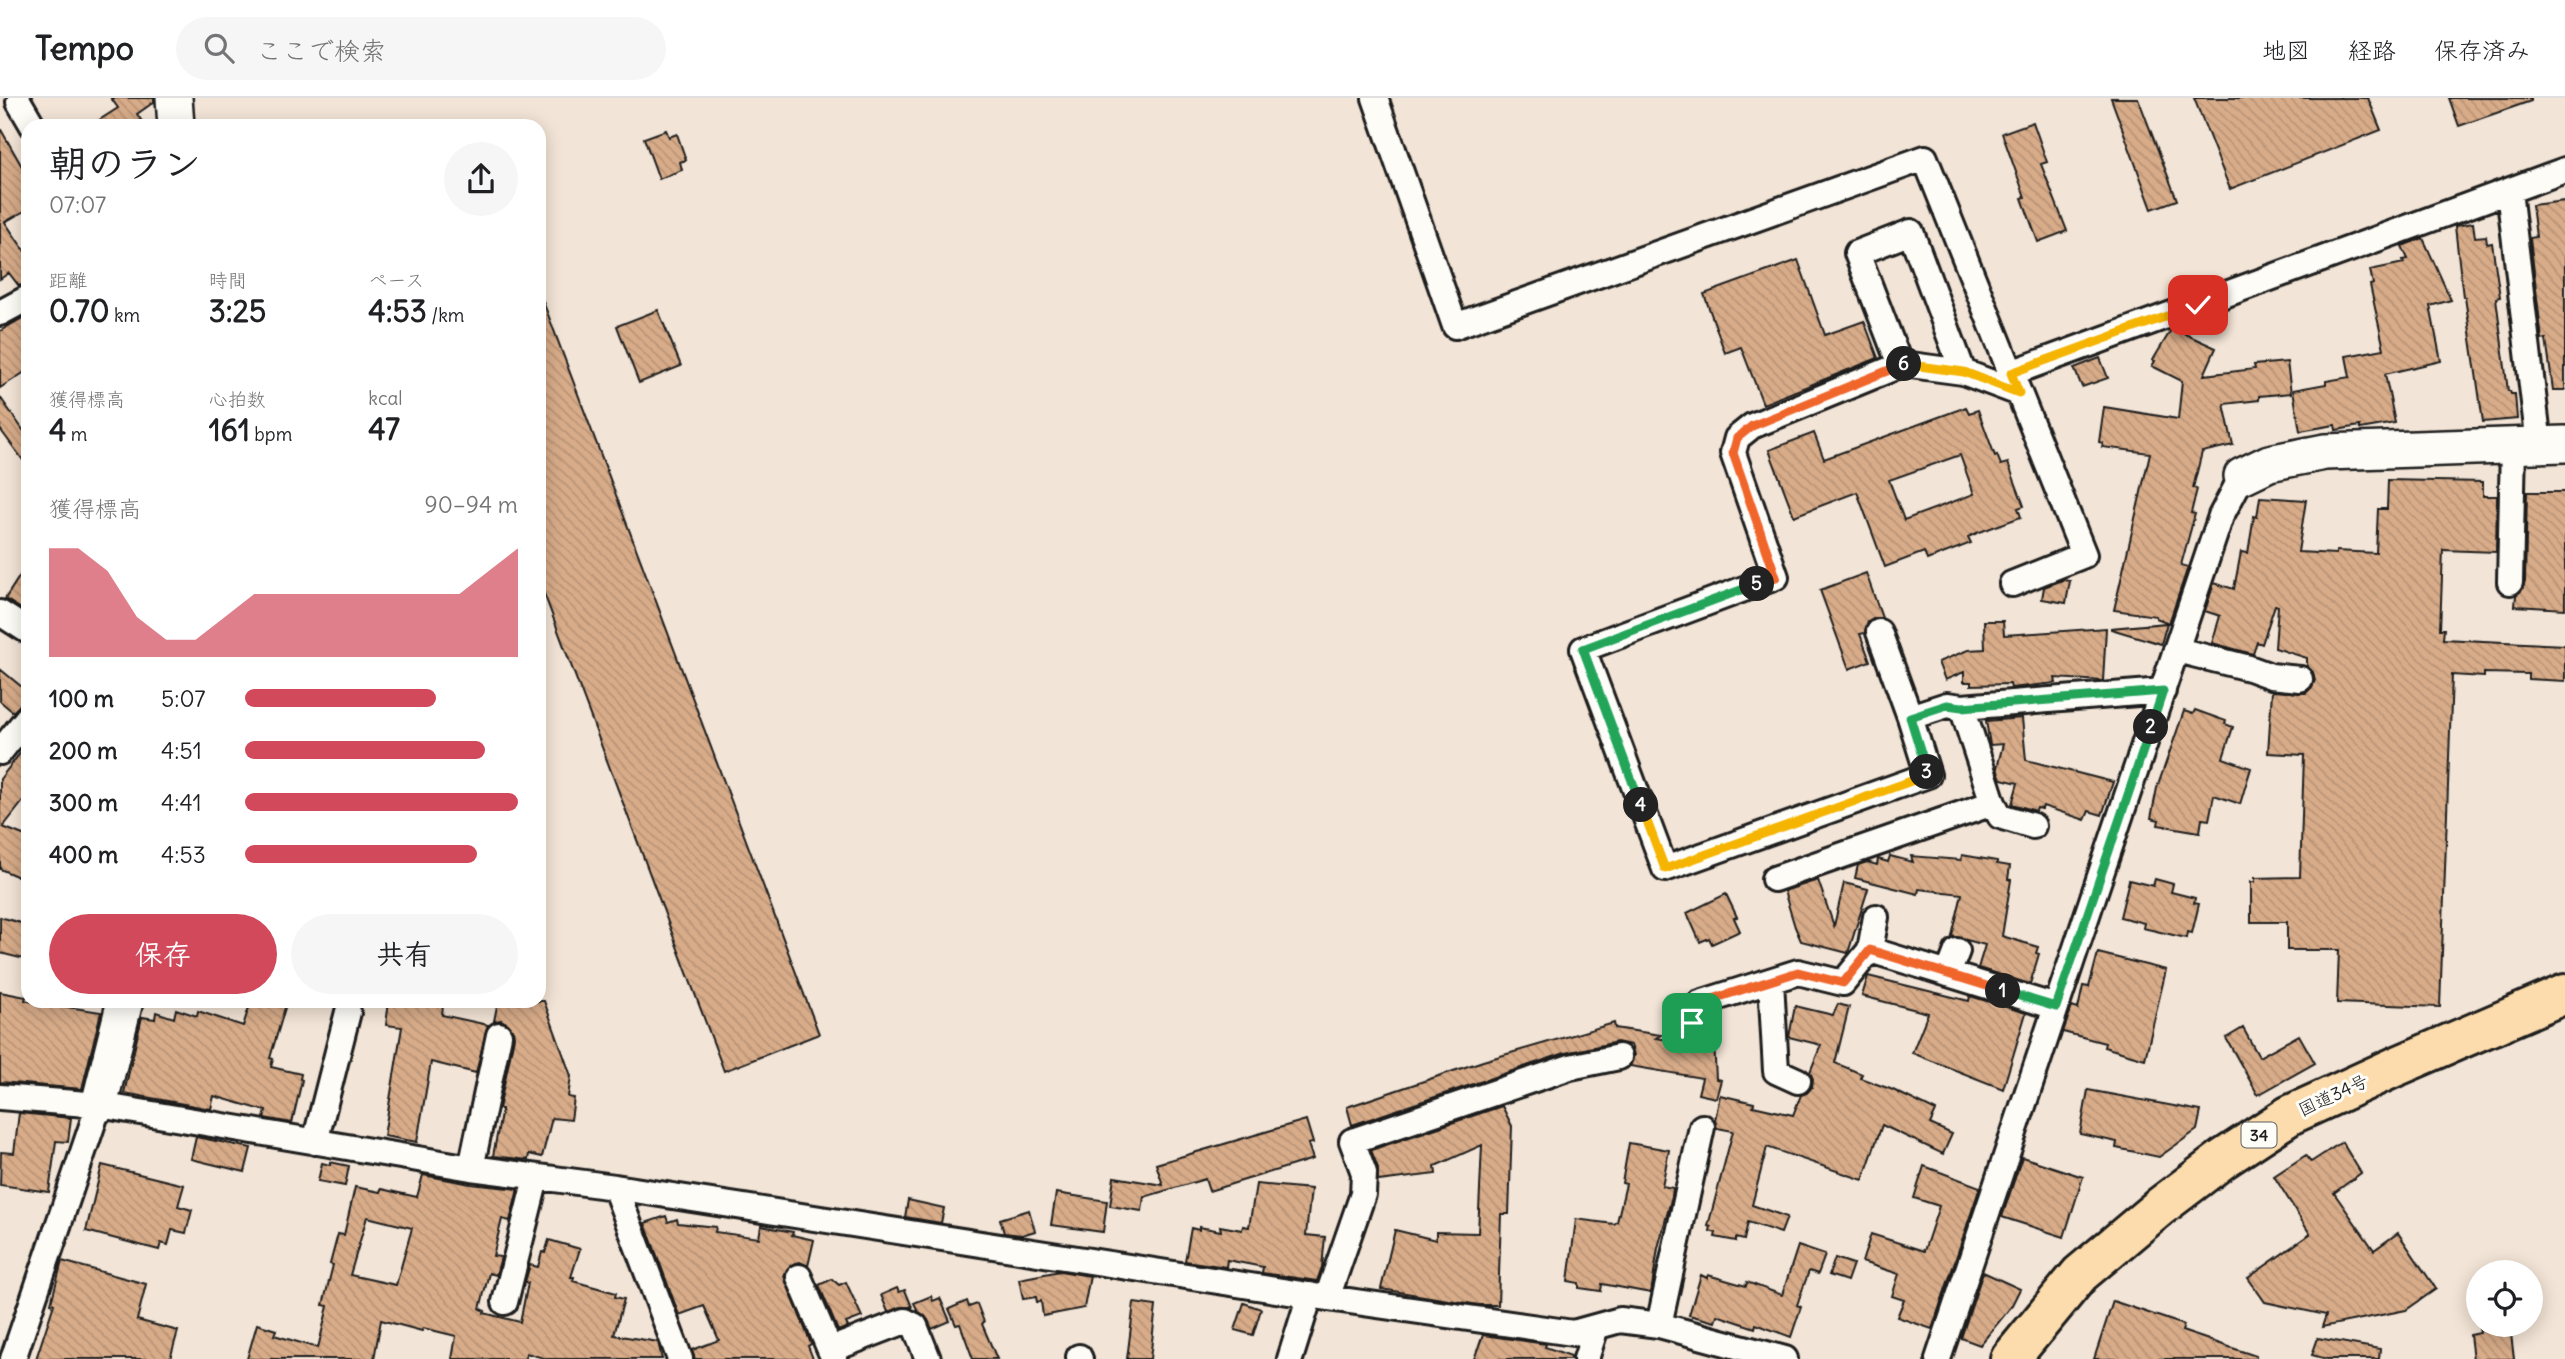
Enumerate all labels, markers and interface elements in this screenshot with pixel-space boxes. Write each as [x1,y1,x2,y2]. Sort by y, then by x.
search box [176,17,666,80]
text: Tempo [35,27,134,69]
icon: search [200,29,238,67]
text: ここで検索 [256,34,386,67]
text: 地図 [2262,35,2310,65]
text: 経路 [2348,35,2396,65]
text: 保存済み [2434,35,2530,65]
text: 朝のラン [49,140,201,187]
button: share [444,142,518,216]
text: 07:07 [49,190,106,219]
text: 距離 [49,268,87,292]
text: 時間 [209,268,247,292]
text: ペース [368,268,424,292]
pin [2168,275,2228,335]
icon: check [2179,286,2217,324]
text: 0.70 [49,292,109,330]
text: 3:25 [209,292,266,330]
text: 4:53 [368,292,427,330]
text: km [109,303,140,327]
text: /km [427,303,465,327]
pin: 6 [1886,346,1922,382]
text: 6 [1898,351,1909,375]
text: kcal [368,386,403,410]
text: 獲得標高 [49,387,125,411]
text: 心拍数 [209,387,266,411]
text: 47 [368,410,400,448]
text: 4 [49,411,66,449]
text: 161 [209,411,250,449]
text: m [66,422,88,446]
text: bpm [250,422,292,446]
text: 90–94 m [424,490,518,519]
text: 獲得標高 [49,494,141,523]
pin: 5 [1740,566,1774,602]
text: 5 [1751,571,1762,595]
text: 100 m [49,684,114,713]
text: 5:07 [161,684,206,713]
pin: 2 [2134,710,2168,744]
text: 2 [2145,714,2156,738]
text: 200 m [49,736,118,765]
text: 4:51 [161,736,202,765]
pin: 3 [1910,754,1944,790]
text: 3 [1921,759,1932,783]
text: 300 m [49,788,118,817]
text: 4:41 [161,788,202,817]
pin: 4 [1624,788,1658,822]
text: 4 [1635,792,1646,816]
text: 400 m [49,840,118,869]
text: 4:53 [161,840,206,869]
button: 保存 [49,914,277,994]
button: 共有 [291,914,518,994]
pin: 1 [1986,974,2021,1008]
text: 1 [1999,978,2006,1002]
pin [1662,993,1722,1053]
icon: arrive [1673,1004,1711,1042]
street label: 国道34号 [2294,1069,2372,1121]
road number: 34 [2242,1122,2276,1148]
map controls [2466,1260,2543,1337]
button: locate [2466,1260,2543,1337]

